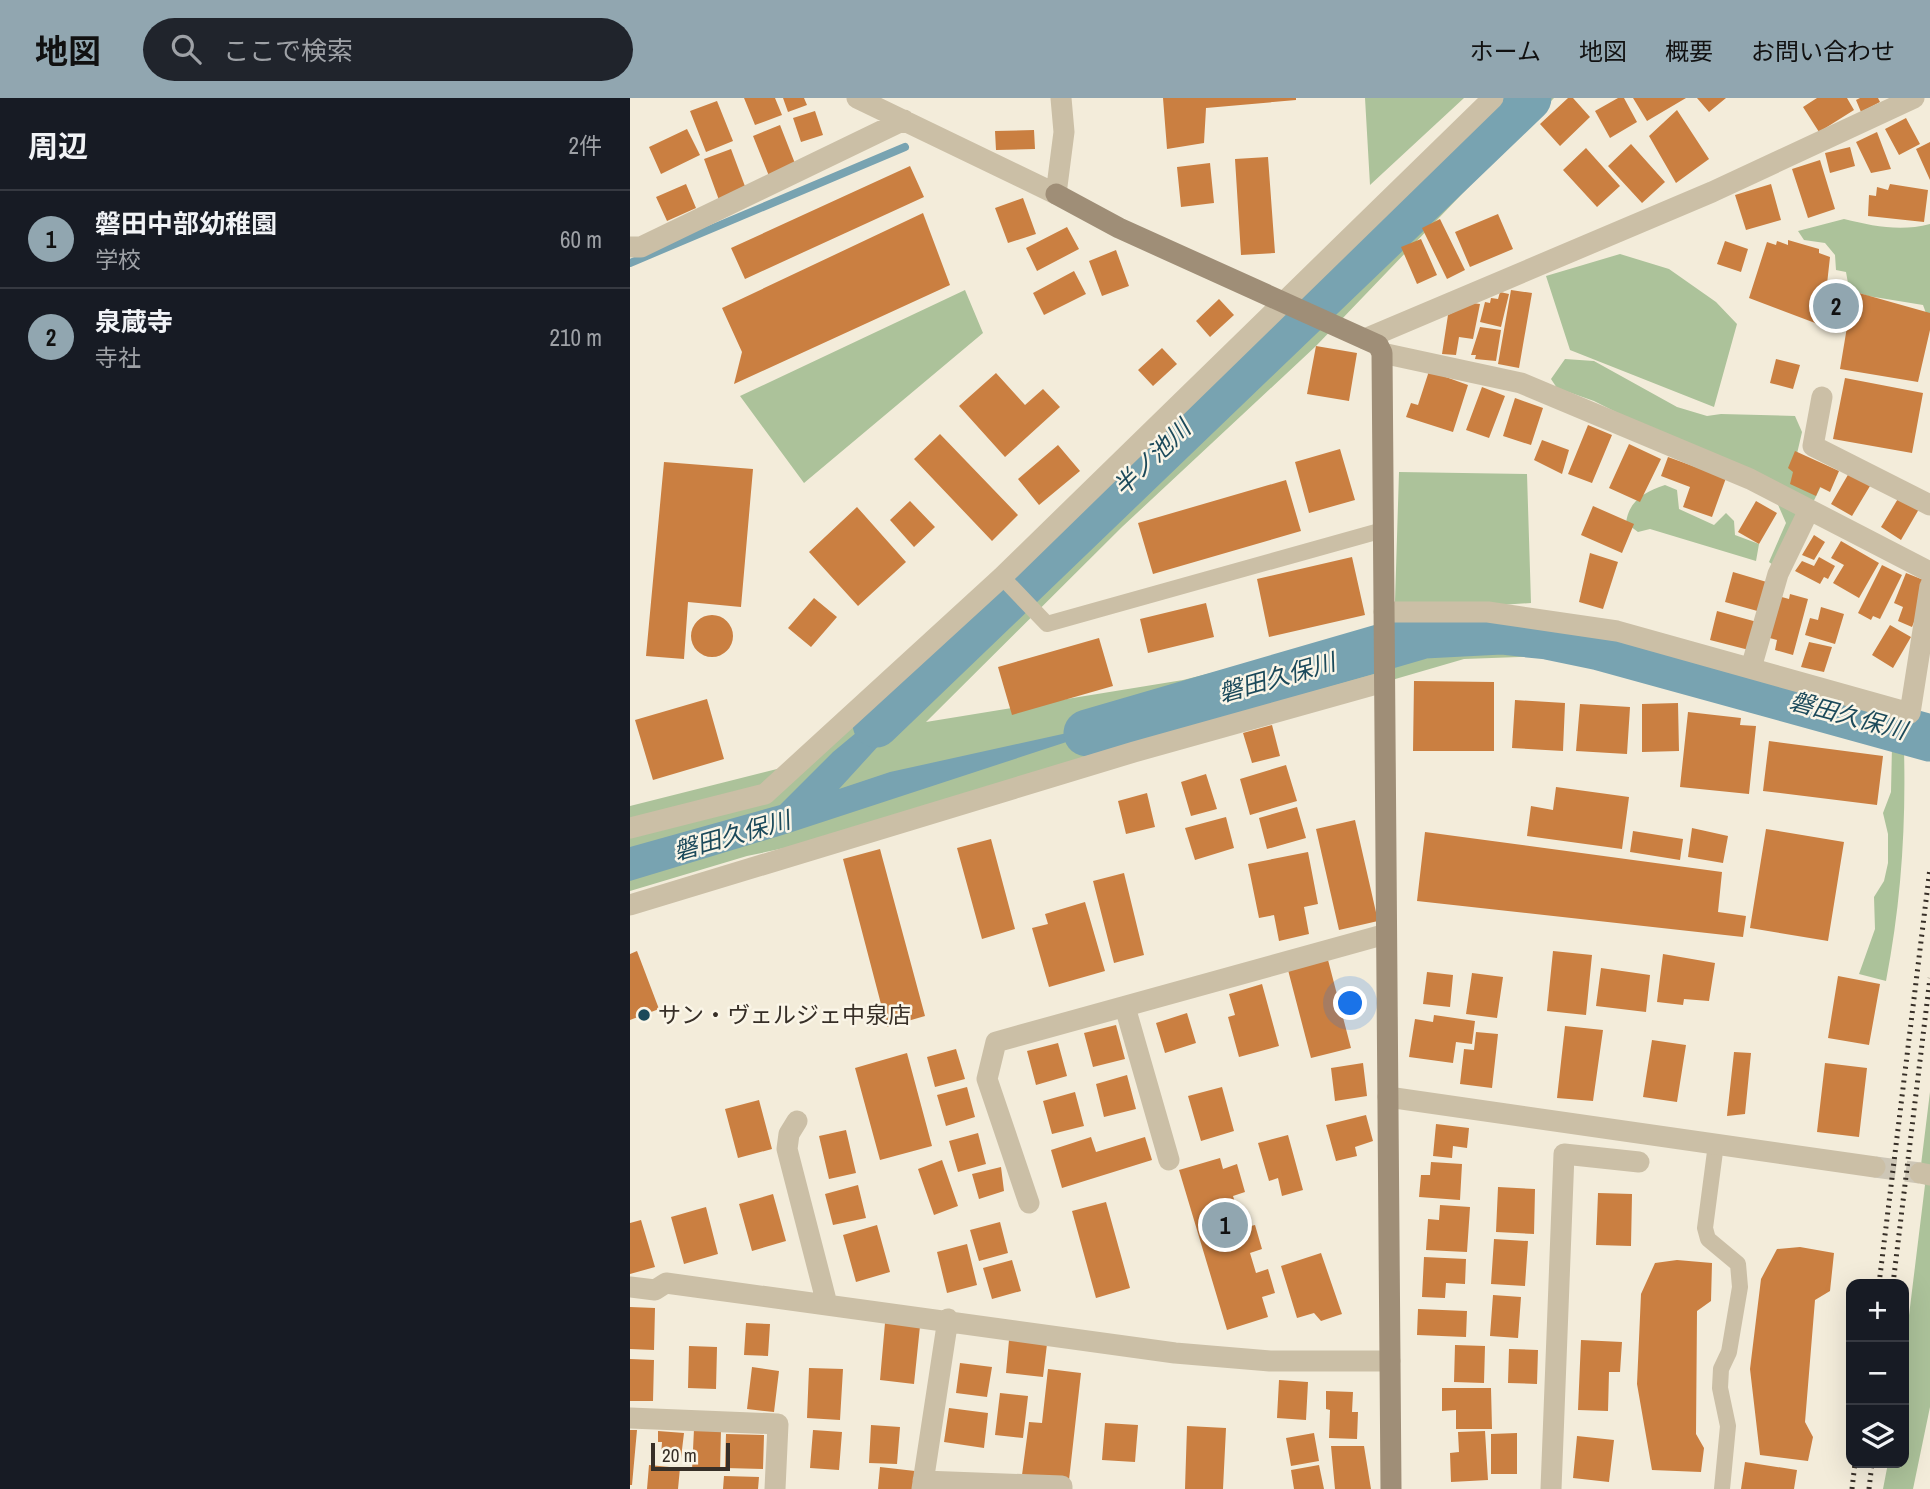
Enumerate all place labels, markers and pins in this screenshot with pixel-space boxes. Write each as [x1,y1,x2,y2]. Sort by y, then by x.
pin: 2 [1813,280,1859,332]
place label: サン・ヴェルジェ中泉店 [658,999,911,1030]
marker: サン・ヴェルジェ中泉店 [636,1007,652,1023]
pin: 1 [1202,1199,1248,1251]

